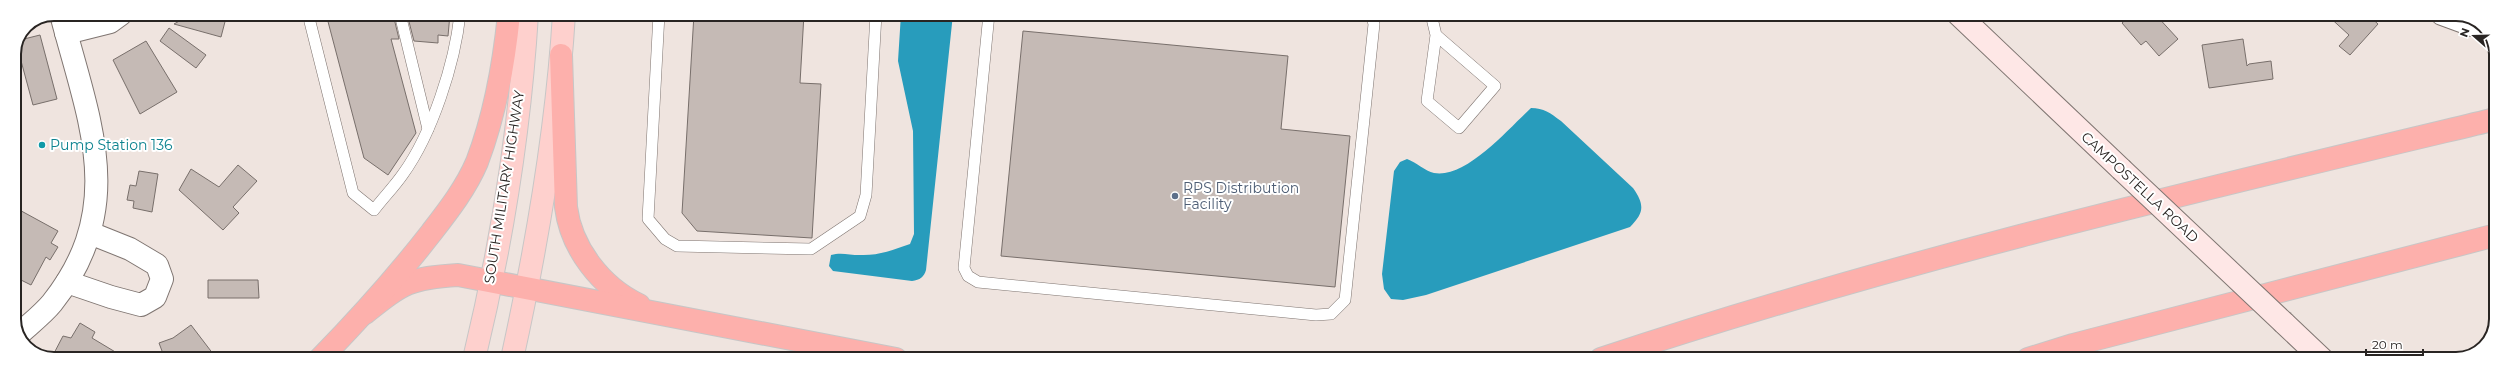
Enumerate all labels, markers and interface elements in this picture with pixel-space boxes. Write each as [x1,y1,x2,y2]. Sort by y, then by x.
north arrow [2454,16,2494,56]
text: N [2457,26,2473,39]
street label: SOUTH MILITARY HIGHWAY [480,89,528,285]
street label: CAMPOSTELLA ROAD [2077,128,2203,246]
place label: Pump Station 136 [50,136,173,154]
marker: Pump Station 136 [37,140,47,150]
place label: RPS Distribution Facility [1183,179,1299,213]
marker: RPS Distribution Facility [1170,191,1180,201]
scale bar [2366,331,2423,357]
text: 20 m [2372,337,2403,352]

